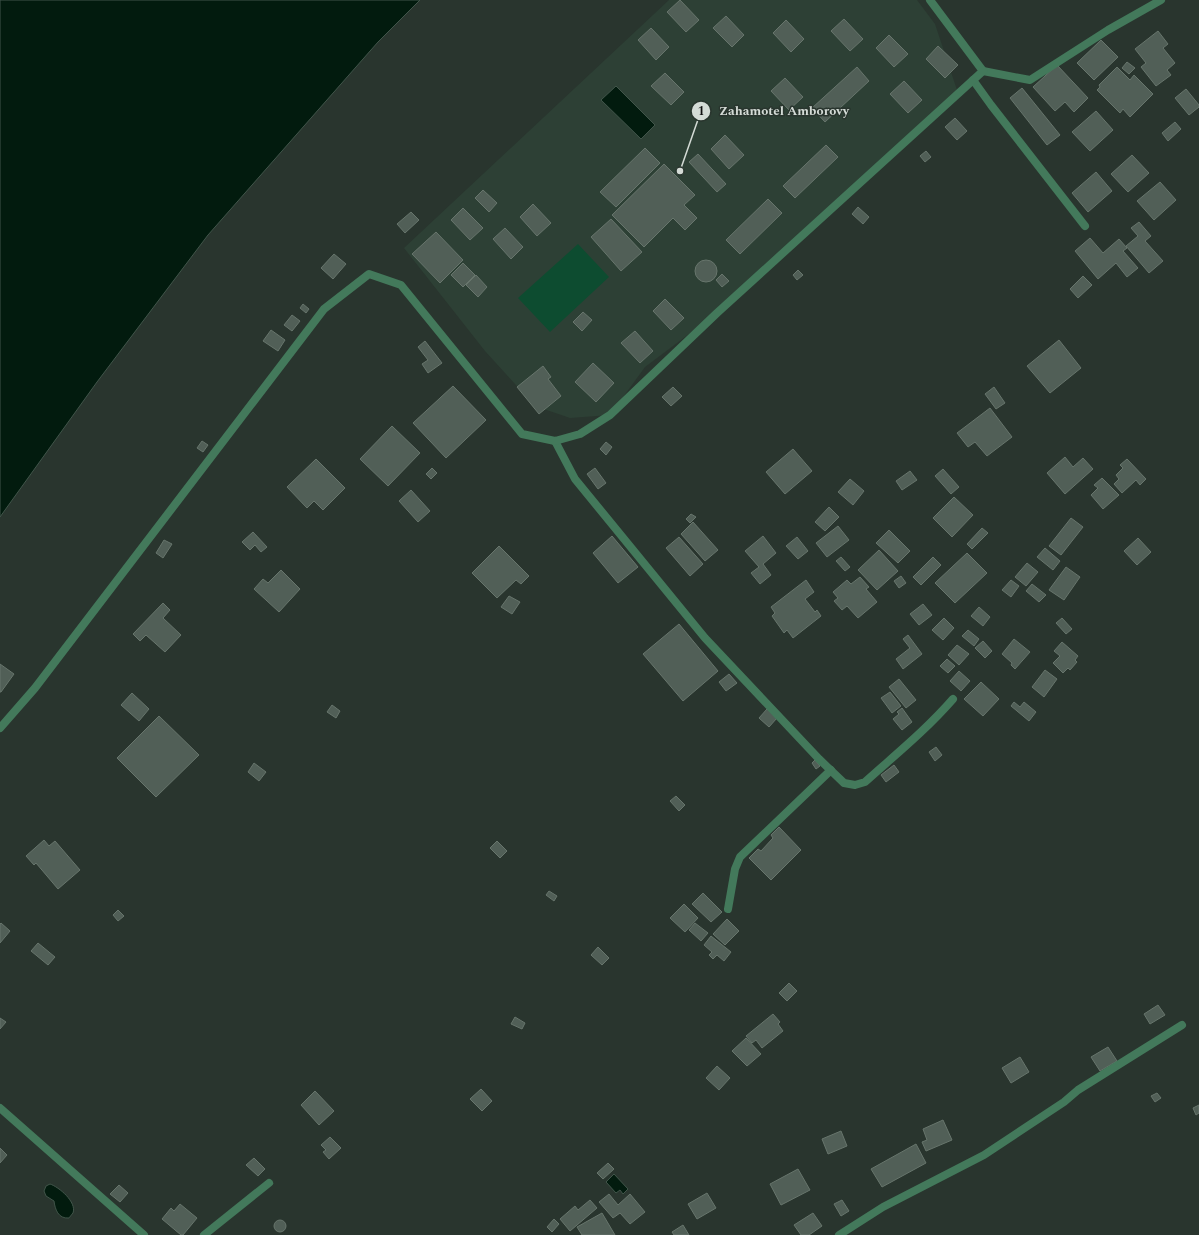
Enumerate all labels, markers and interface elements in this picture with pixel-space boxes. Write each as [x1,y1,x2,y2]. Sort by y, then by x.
callout: Zahamotel Amborovy [691,98,857,123]
text: Zahamotel Amborovy [719,101,850,121]
text: 1 [698,102,704,121]

